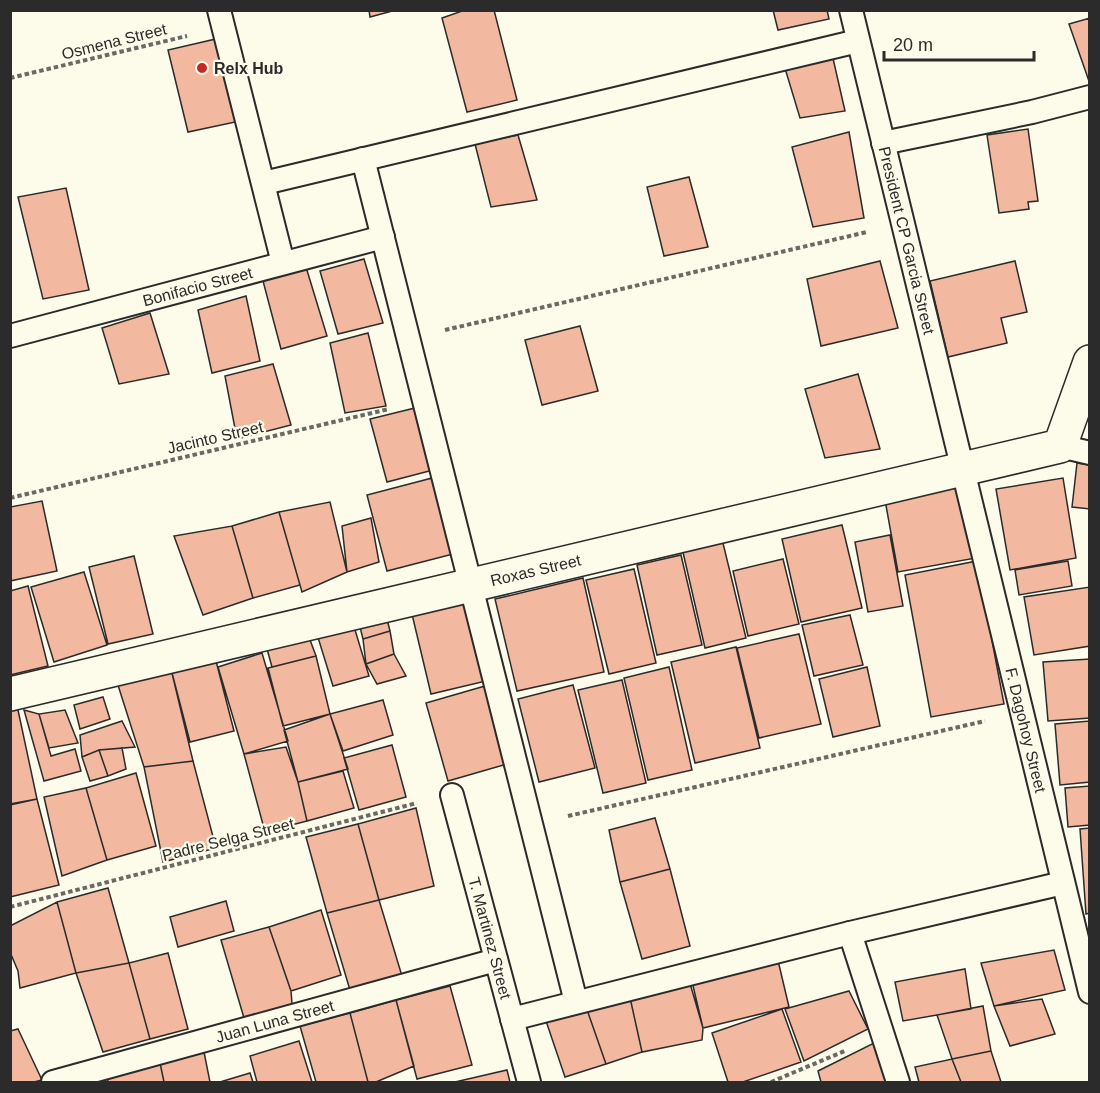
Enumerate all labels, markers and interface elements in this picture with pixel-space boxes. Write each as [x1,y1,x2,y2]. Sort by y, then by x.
street label: Osmena Street [60,20,169,63]
scale bar [884,24,1034,62]
text: 20 m [893,35,933,55]
place label: Relx Hub [214,60,284,77]
marker: Relx Hub [195,61,209,75]
street label: President CP Garcia Street [876,145,938,337]
street label: Bonifacio Street [141,264,255,309]
street label: Jacinto Street [166,418,265,457]
street label: Roxas Street [489,551,583,589]
street label: F. Dagohoy Street [1002,666,1049,795]
street label: Padre Selga Street [160,815,296,864]
street label: T. Martinez Street [465,875,514,1001]
street label: Juan Luna Street [214,997,336,1046]

